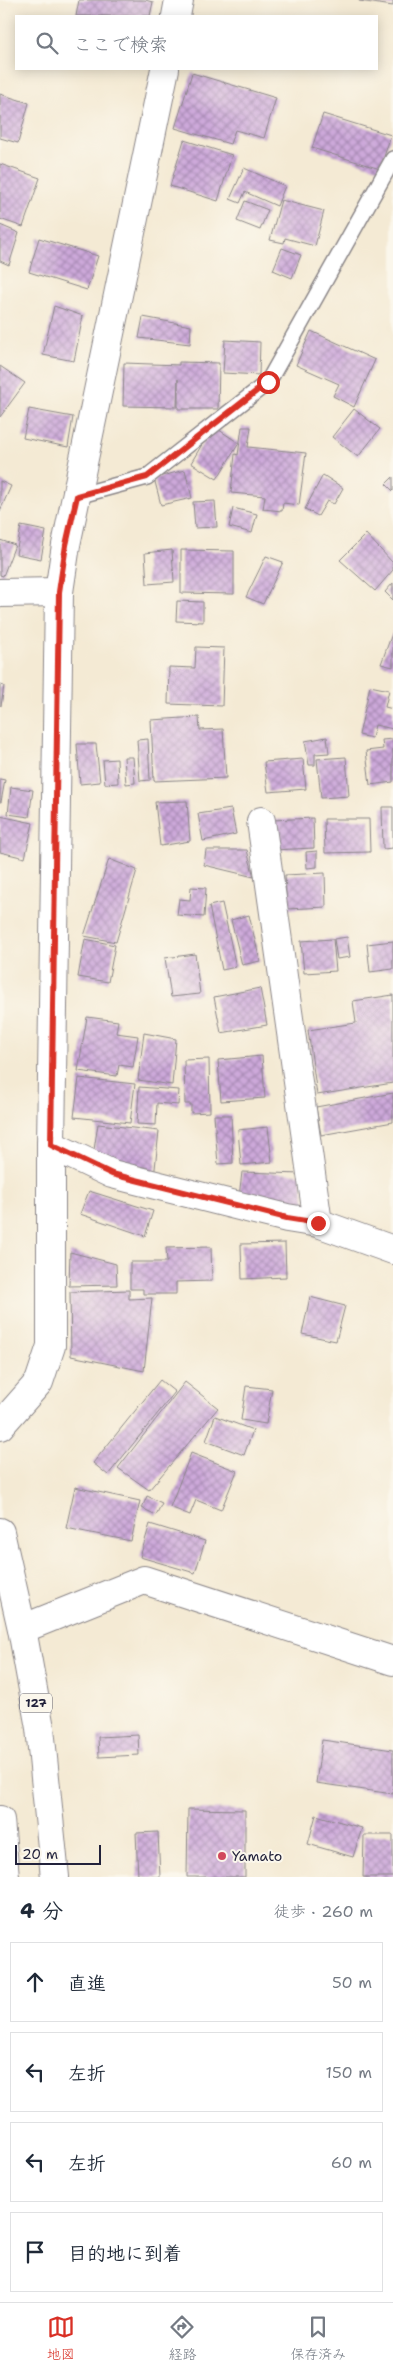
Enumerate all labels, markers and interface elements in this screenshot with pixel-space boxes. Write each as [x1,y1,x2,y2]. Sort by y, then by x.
search box [15,15,378,70]
icon: search [33,29,61,57]
text: ここで検索 [73,32,168,57]
route start [257,371,280,394]
route end [307,1212,330,1235]
road number: 127 [20,1694,52,1712]
scale bar [15,1842,101,1865]
text: 20 m [22,1845,58,1863]
place label: Yamato [232,1847,282,1865]
marker: Yamato [216,1850,228,1862]
text: 4 分 [20,1897,63,1925]
text: 徒歩 · 260 m [274,1901,373,1922]
icon: ahead [21,1968,49,1996]
text: 直進 [68,1971,106,1996]
text: 50 m [332,1972,372,1993]
icon: left [21,2058,49,2086]
text: 左折 [68,2061,106,2086]
text: 150 m [325,2062,372,2083]
icon: left [21,2148,49,2176]
text: 左折 [68,2151,106,2176]
text: 60 m [331,2152,372,2173]
icon: arrive [21,2238,49,2266]
text: 目的地に到着 [68,2241,182,2266]
tab: 地図 [47,2313,75,2363]
tab: 経路 [168,2313,196,2363]
tab: 保存済み [290,2313,346,2363]

